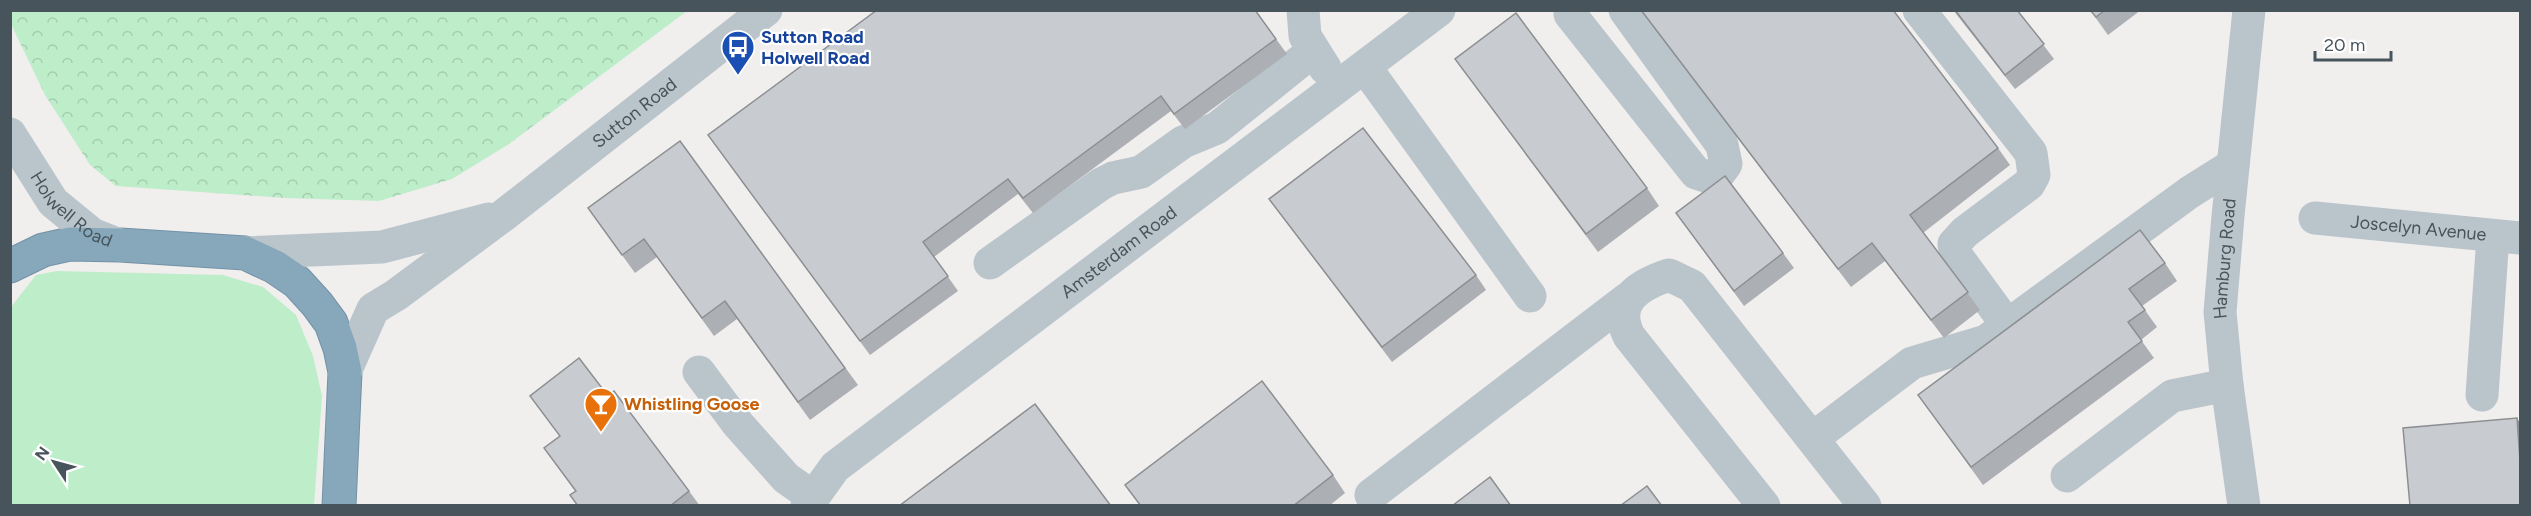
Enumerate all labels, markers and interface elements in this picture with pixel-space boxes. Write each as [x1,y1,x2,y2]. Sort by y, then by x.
scale bar [2315,24,2392,62]
place label: Sutton Road Holwell Road [761,26,870,69]
bus stop icon: Sutton Road Holwell Road [720,29,756,76]
text: 20 m [2324,34,2365,56]
street label: Sutton Road [588,73,681,153]
street label: Holwell Road [25,167,115,252]
street label: Hamburg Road [2208,197,2241,320]
street label: Amsterdam Road [1057,201,1181,303]
street label: Joscelyn Avenue [2349,211,2488,246]
bar icon: Whistling Goose [583,386,619,433]
place label: Whistling Goose [624,393,759,415]
north arrow [24,432,84,492]
text: N [31,443,54,464]

